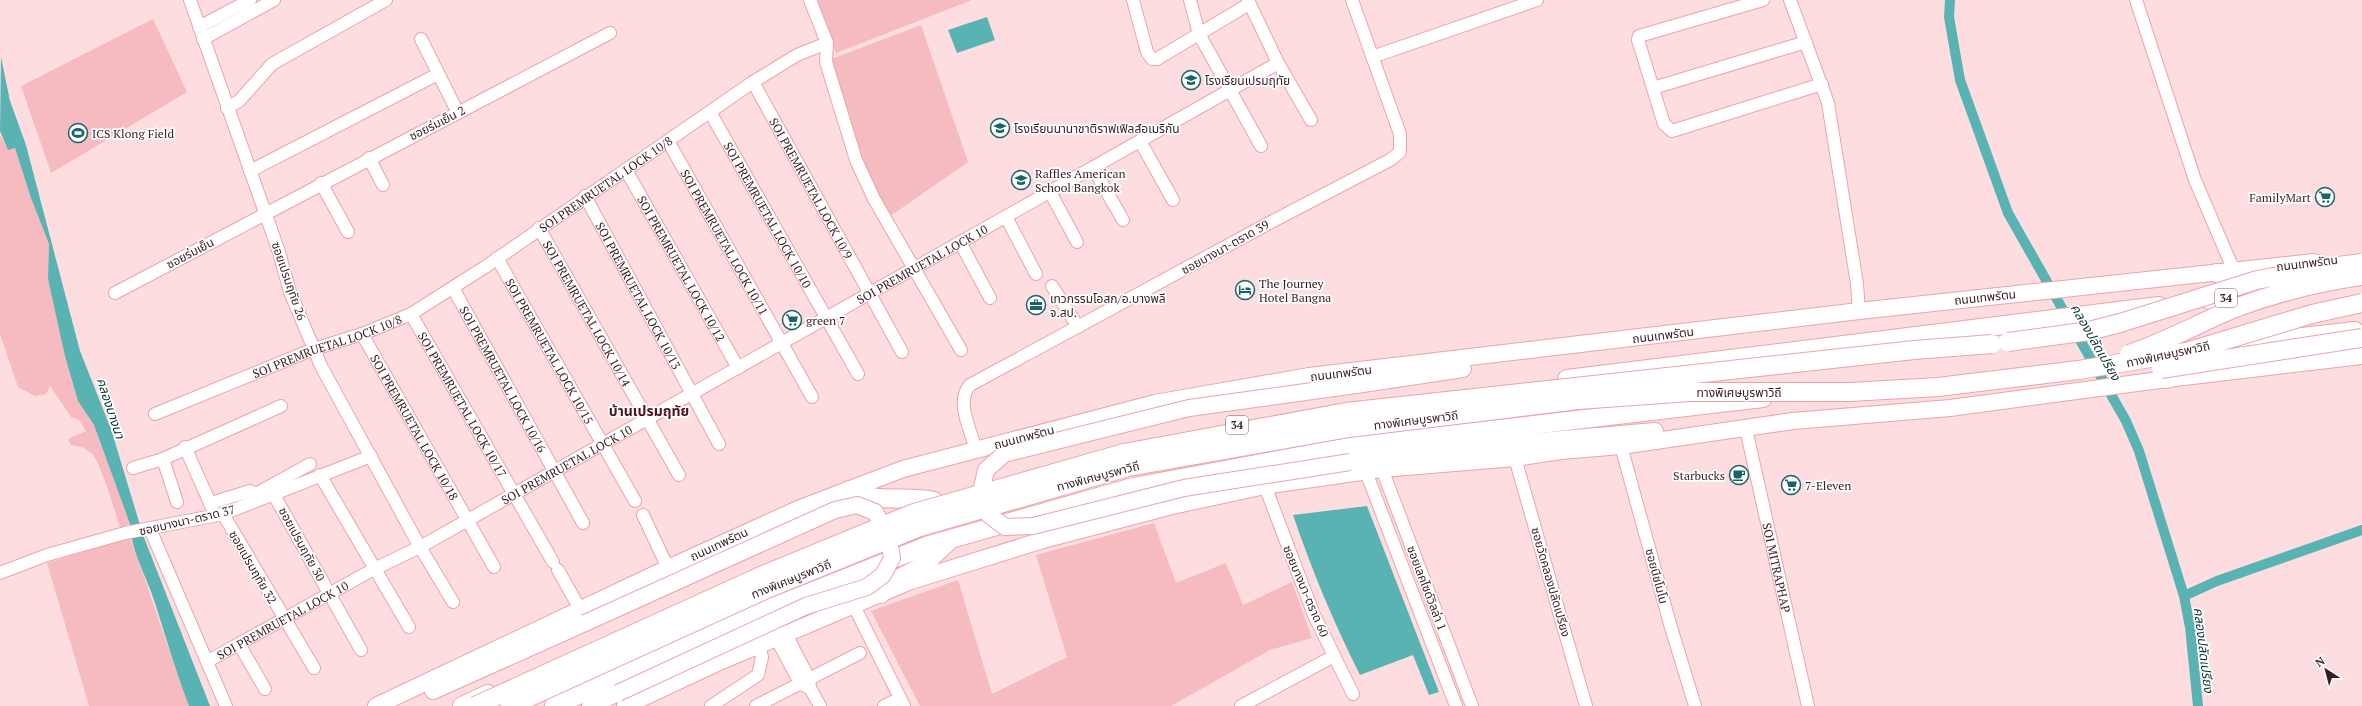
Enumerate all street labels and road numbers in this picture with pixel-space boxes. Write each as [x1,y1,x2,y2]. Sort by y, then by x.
street label: ซอยร่มเย็น 2 [406,102,468,144]
street label: SOI PREMRUETAL LOCK 10/9 [767,115,856,261]
street label: SOI PREMRUETAL LOCK 10/8 [536,133,675,235]
street label: SOI PREMRUETAL LOCK 10/10 [721,139,815,290]
street label: SOI PREMRUETAL LOCK 10/11 [678,167,772,318]
street label: SOI PREMRUETAL LOCK 10/12 [634,193,729,344]
street label: ซอยบางนา-ตราด 39 [1178,217,1272,277]
street label: SOI PREMRUETAL LOCK 10/13 [593,219,685,372]
street label: SOI PREMRUETAL LOCK 10 [854,221,990,307]
street label: ซอยร่มเย็น [164,234,216,272]
street label: SOI PREMRUETAL LOCK 10/14 [540,238,635,389]
street label: ซอยเปรมฤทัย 26 [269,240,310,323]
street label: ถนนเทพรัตน [2275,252,2339,274]
street label: SOI PREMRUETAL LOCK 10/15 [503,276,597,426]
street label: ถนนเทพรัตน [1953,286,2017,308]
road number: 34 [2215,289,2237,307]
street label: SOI PREMRUETAL LOCK 10/16 [457,303,550,455]
street label: SOI PREMRUETAL LOCK 10/8 [250,311,404,381]
street label: ถนนเทพรัตน [1631,324,1695,346]
street label: SOI PREMRUETAL LOCK 10/17 [415,329,510,480]
street label: ทางพิเศษบูรพาวิถี [2125,338,2211,370]
street label: SOI PREMRUETAL LOCK 10/18 [368,352,462,503]
street label: ถนนเทพรัตน [1309,362,1373,384]
street label: ทางพิเศษบูรพาวิถี [1696,385,1782,400]
street label: ทางพิเศษบูรพาวิถี [1373,407,1459,433]
road number: 34 [1226,416,1248,434]
street label: SOI PREMRUETAL LOCK 10 [498,421,635,507]
street label: ถนนเทพรัตน [992,422,1056,452]
street label: ทางพิเศษบูรพาวิถี [1055,458,1141,494]
street label: ซอยบางนา-ตราด 37 [138,502,236,538]
street label: ซอยเปรมฤทัย 30 [276,505,328,583]
street label: SOI MITRAPHAP [1760,521,1794,614]
street label: ถนนเทพรัตน [688,524,750,564]
street label: ซอยวัดคลองปลัดเปรียง [1528,526,1574,638]
street label: ซอยเปรมฤทัย 32 [226,528,280,606]
street label: ซอยบางนา-ตราด 60 [1280,543,1332,639]
street label: ซอยเลคไซด์วิลล่า 1 [1404,543,1450,633]
street label: ซอยนีชโมโน [1642,547,1672,605]
street label: ทางพิเศษบูรพาวิถี [749,556,833,602]
street label: SOI PREMRUETAL LOCK 10 [214,577,351,662]

